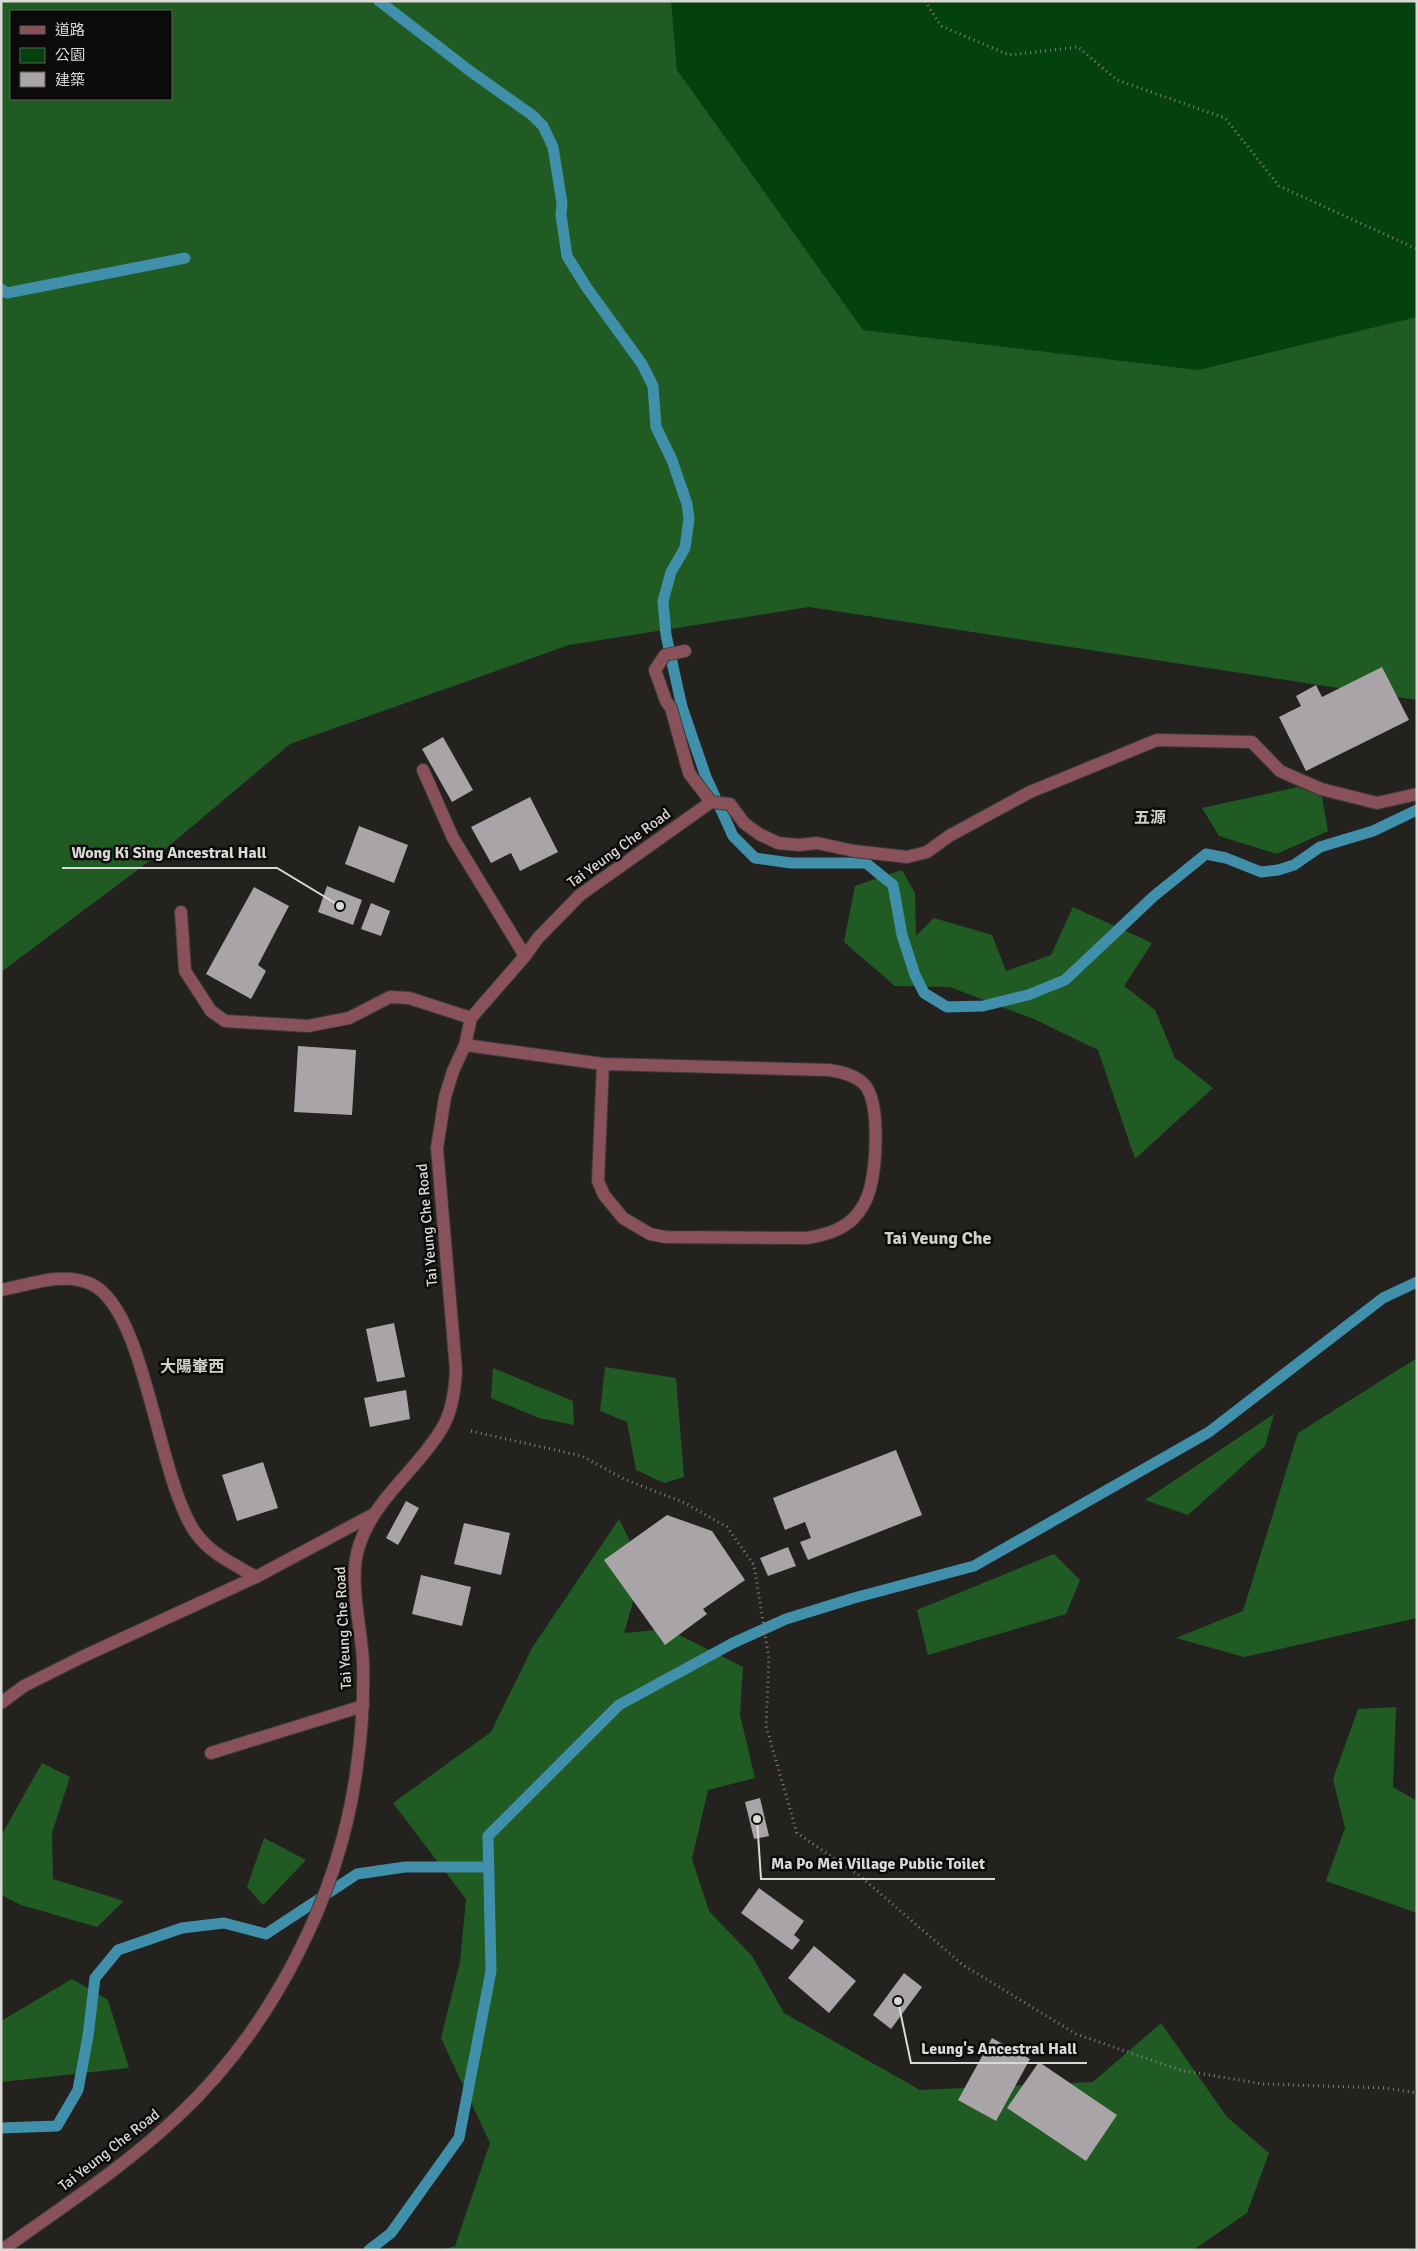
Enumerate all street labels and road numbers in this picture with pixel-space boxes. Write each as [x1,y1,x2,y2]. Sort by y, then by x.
street label: Tai Yeung Che Road [564,804,674,891]
street label: Tai Yeung Che Road [413,1163,441,1287]
street label: Tai Yeung Che Road [331,1566,355,1690]
street label: Tai Yeung Che Road [55,2105,163,2195]

